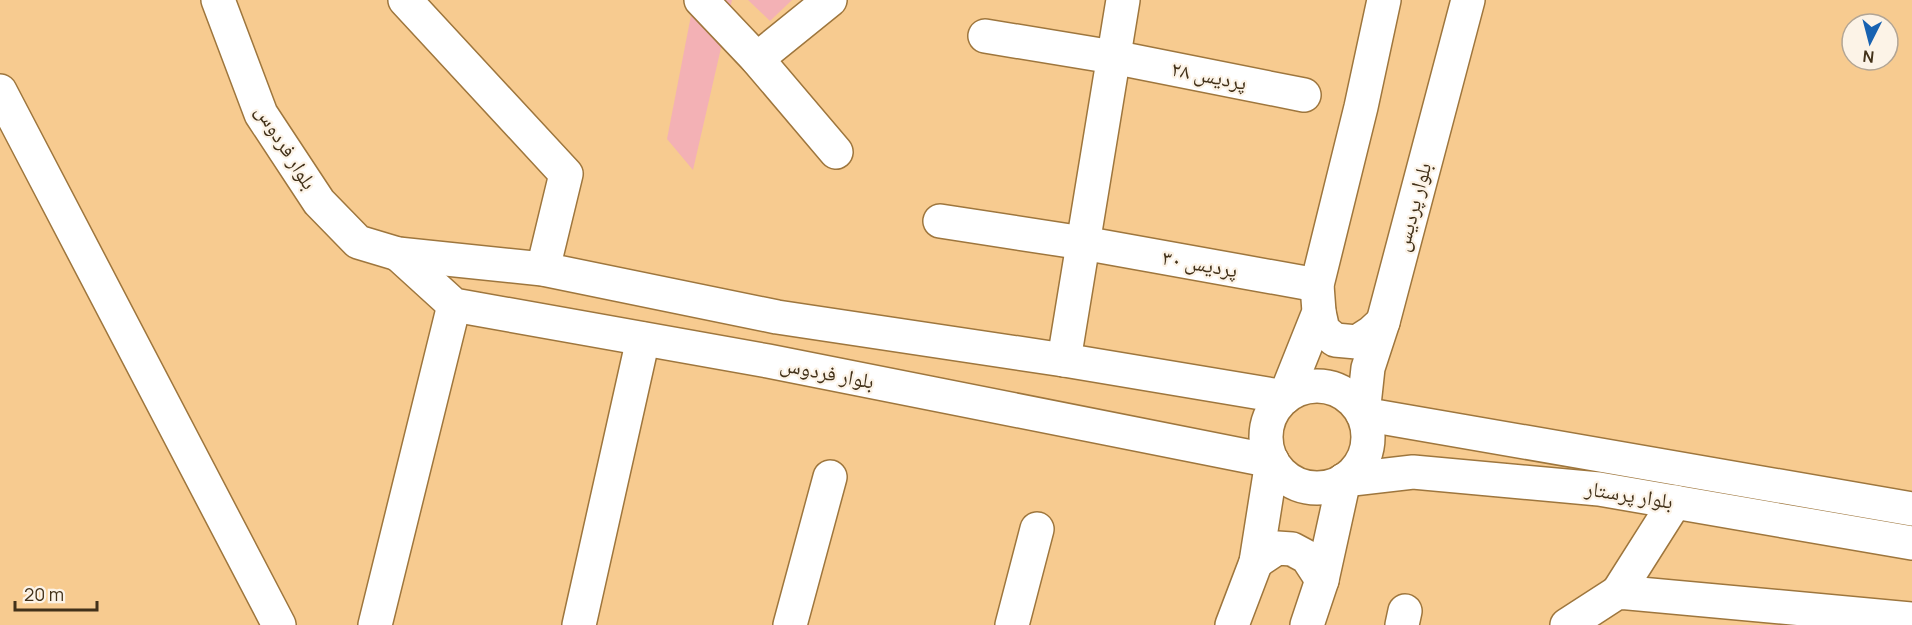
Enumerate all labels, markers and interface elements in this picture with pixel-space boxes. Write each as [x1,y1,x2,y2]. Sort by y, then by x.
north arrow [1840,12,1900,72]
text: N [1862,45,1875,68]
street label: پردیس ۲۸ [1169,54,1249,96]
street label: بلوار فردوس [250,99,324,194]
street label: بلوار پردیس [1387,159,1437,254]
street label: پردیس ۳۰ [1160,243,1240,283]
street label: بلوار فردوس [778,349,877,395]
street label: بلوار پرستار [1582,473,1675,515]
scale bar [15,574,98,612]
text: 20 m [24,582,64,606]

